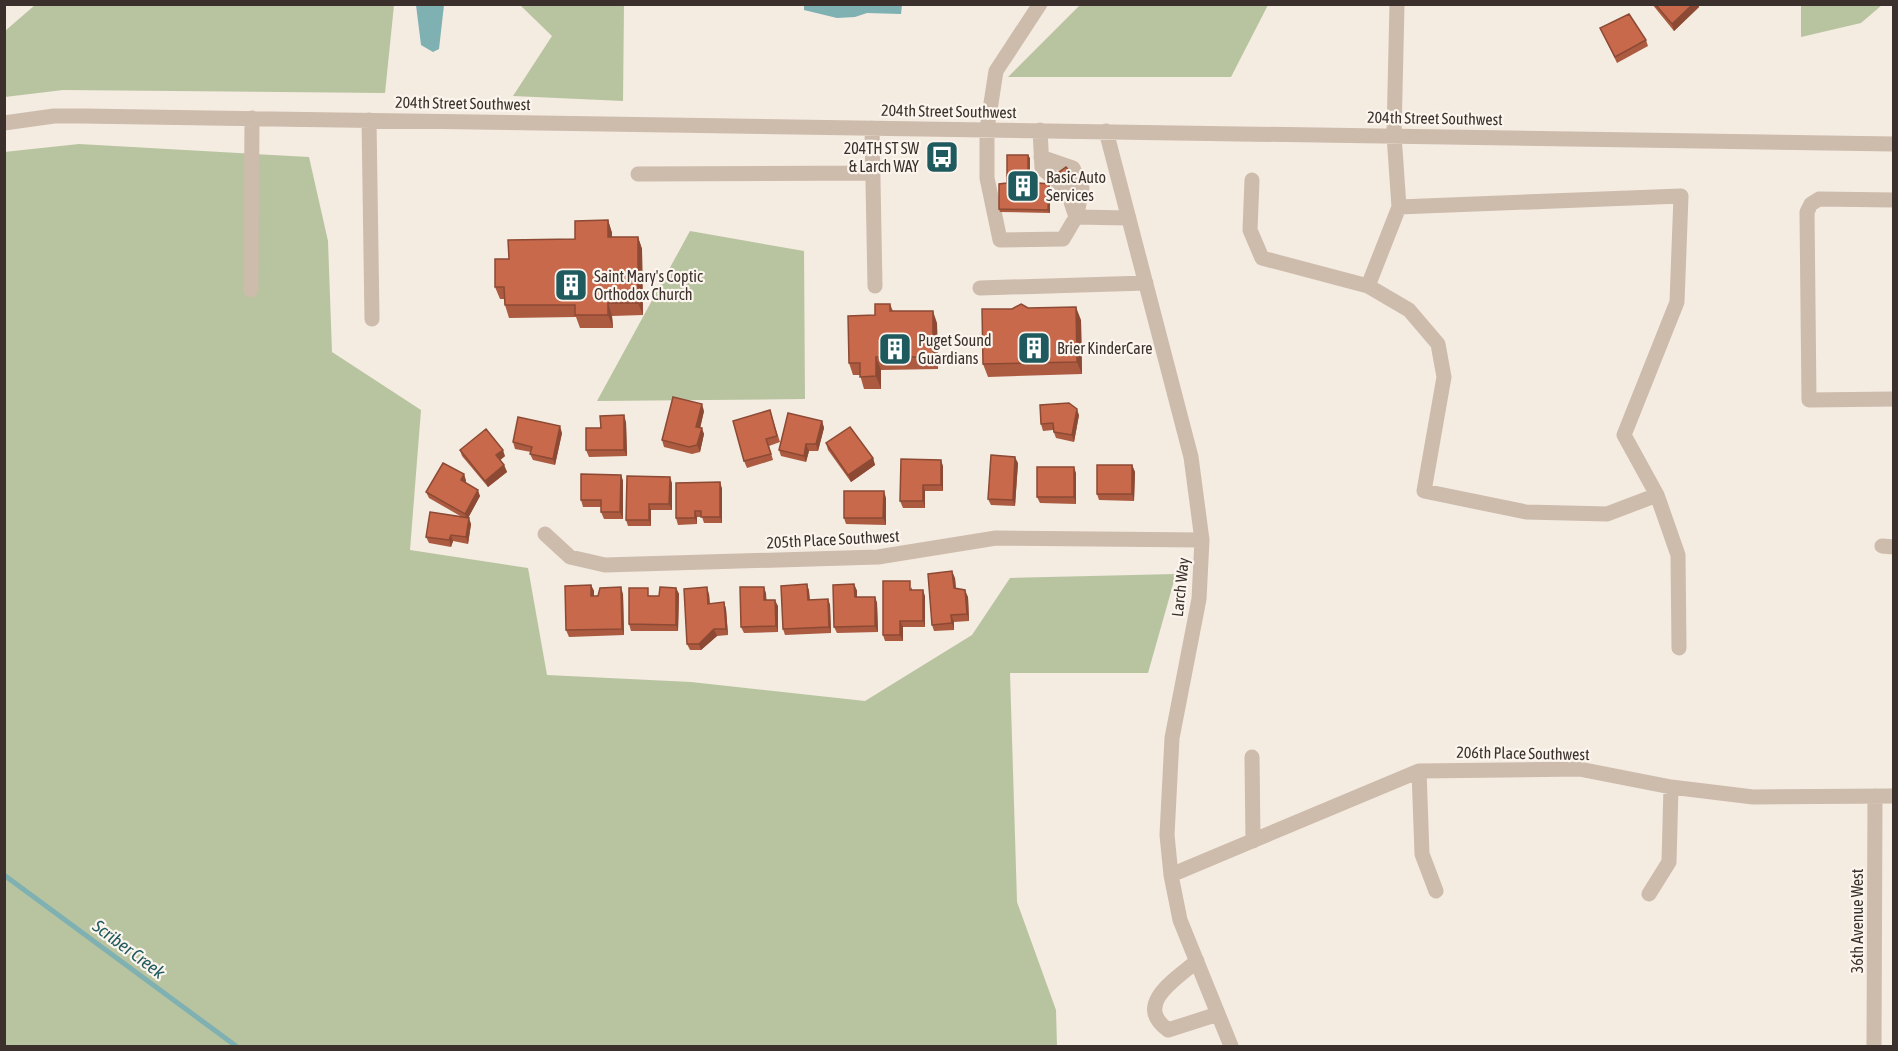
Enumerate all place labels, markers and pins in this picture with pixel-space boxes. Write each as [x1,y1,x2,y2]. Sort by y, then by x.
place label: 204TH ST SW & Larch WAY [844,139,920,175]
bus stop icon: 204TH ST SW & Larch WAY [924,139,960,175]
building icon: Basic Auto Services [1005,168,1041,204]
place label: Basic Auto Services [1046,168,1106,204]
building icon: Saint Mary's Coptic Orthodox Church [553,267,589,303]
place label: Saint Mary's Coptic Orthodox Church [594,267,703,303]
building icon: Brier KinderCare [1016,330,1052,366]
building icon: Puget Sound Guardians [877,331,913,367]
place label: Puget Sound Guardians [918,331,992,367]
place label: Brier KinderCare [1057,339,1153,357]

